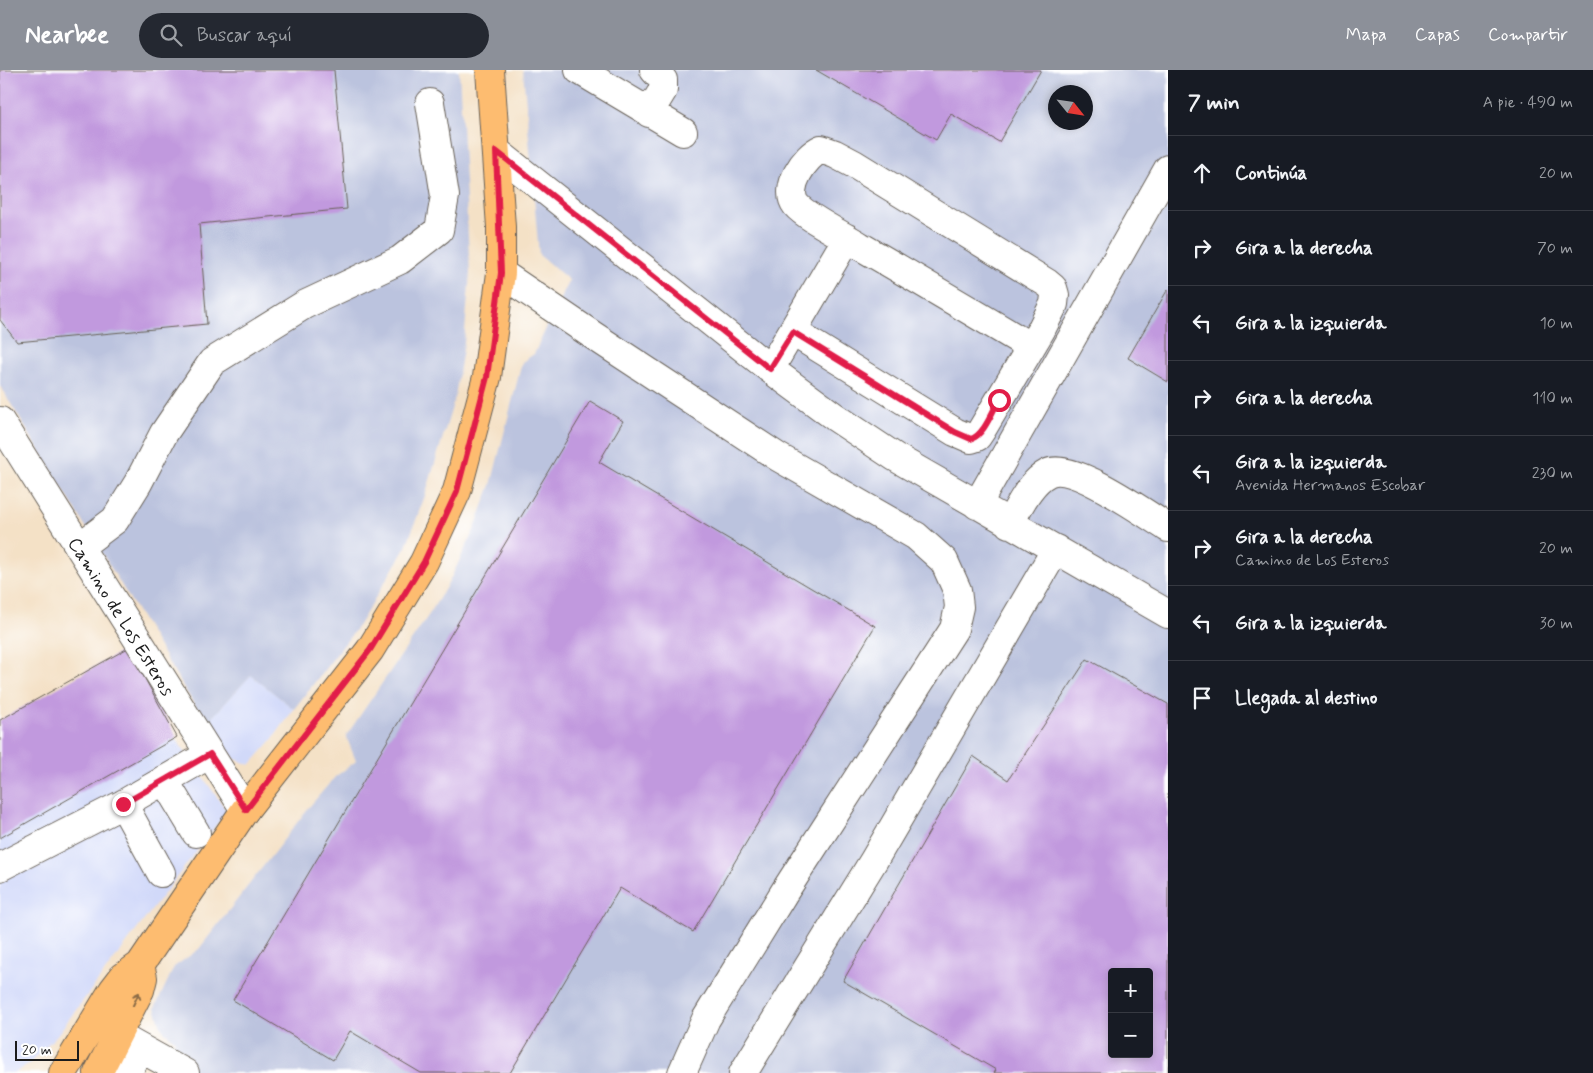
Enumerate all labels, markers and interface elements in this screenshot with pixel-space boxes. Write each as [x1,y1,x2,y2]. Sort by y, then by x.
search box [139,13,489,58]
text: Nearbee [25,20,109,51]
icon: search [157,21,185,49]
text: Buscar aquí [197,23,292,48]
text: Mapa [1346,23,1387,47]
text: Capas [1415,23,1460,47]
text: Compartir [1488,23,1568,47]
north arrow [1048,85,1093,130]
text: 7 min [1188,89,1240,117]
text: A pie · 490 m [1483,92,1573,113]
icon: ahead [1188,159,1216,187]
text: Continúa [1235,161,1307,186]
text: 20 m [1539,163,1573,184]
icon: right [1188,234,1216,262]
text: Gira a la derecha [1235,236,1373,261]
text: 70 m [1537,238,1573,259]
icon: left [1188,309,1216,337]
text: Gira a la izquierda [1235,311,1386,336]
text: 10 m [1540,313,1573,334]
icon: right [1188,384,1216,412]
text: Gira a la derecha [1235,386,1373,411]
text: 110 m [1532,388,1573,409]
route start [988,389,1011,412]
text: Gira a la izquierda [1235,450,1386,475]
icon: left [1188,459,1216,487]
text: 230 m [1532,463,1573,484]
text: Avenida Hermanos Escobar [1235,475,1425,496]
text: Gira a la derecha [1235,525,1373,550]
street label: Camino de Los Esteros [62,533,180,702]
icon: right [1188,534,1216,562]
text: 20 m [1539,538,1573,559]
text: Camino de Los Esteros [1235,550,1389,571]
icon: left [1188,609,1216,637]
text: Gira a la izquierda [1235,611,1386,636]
text: 30 m [1540,613,1573,634]
icon: arrive [1188,684,1216,712]
text: Llegada al destino [1235,686,1377,711]
route end [112,793,135,816]
map controls [1108,968,1153,1058]
button: + [1108,968,1153,1013]
one-way arrow [132,992,142,1007]
button: − [1108,1013,1153,1058]
scale bar [15,1038,79,1061]
text: 20 m [22,1041,52,1059]

